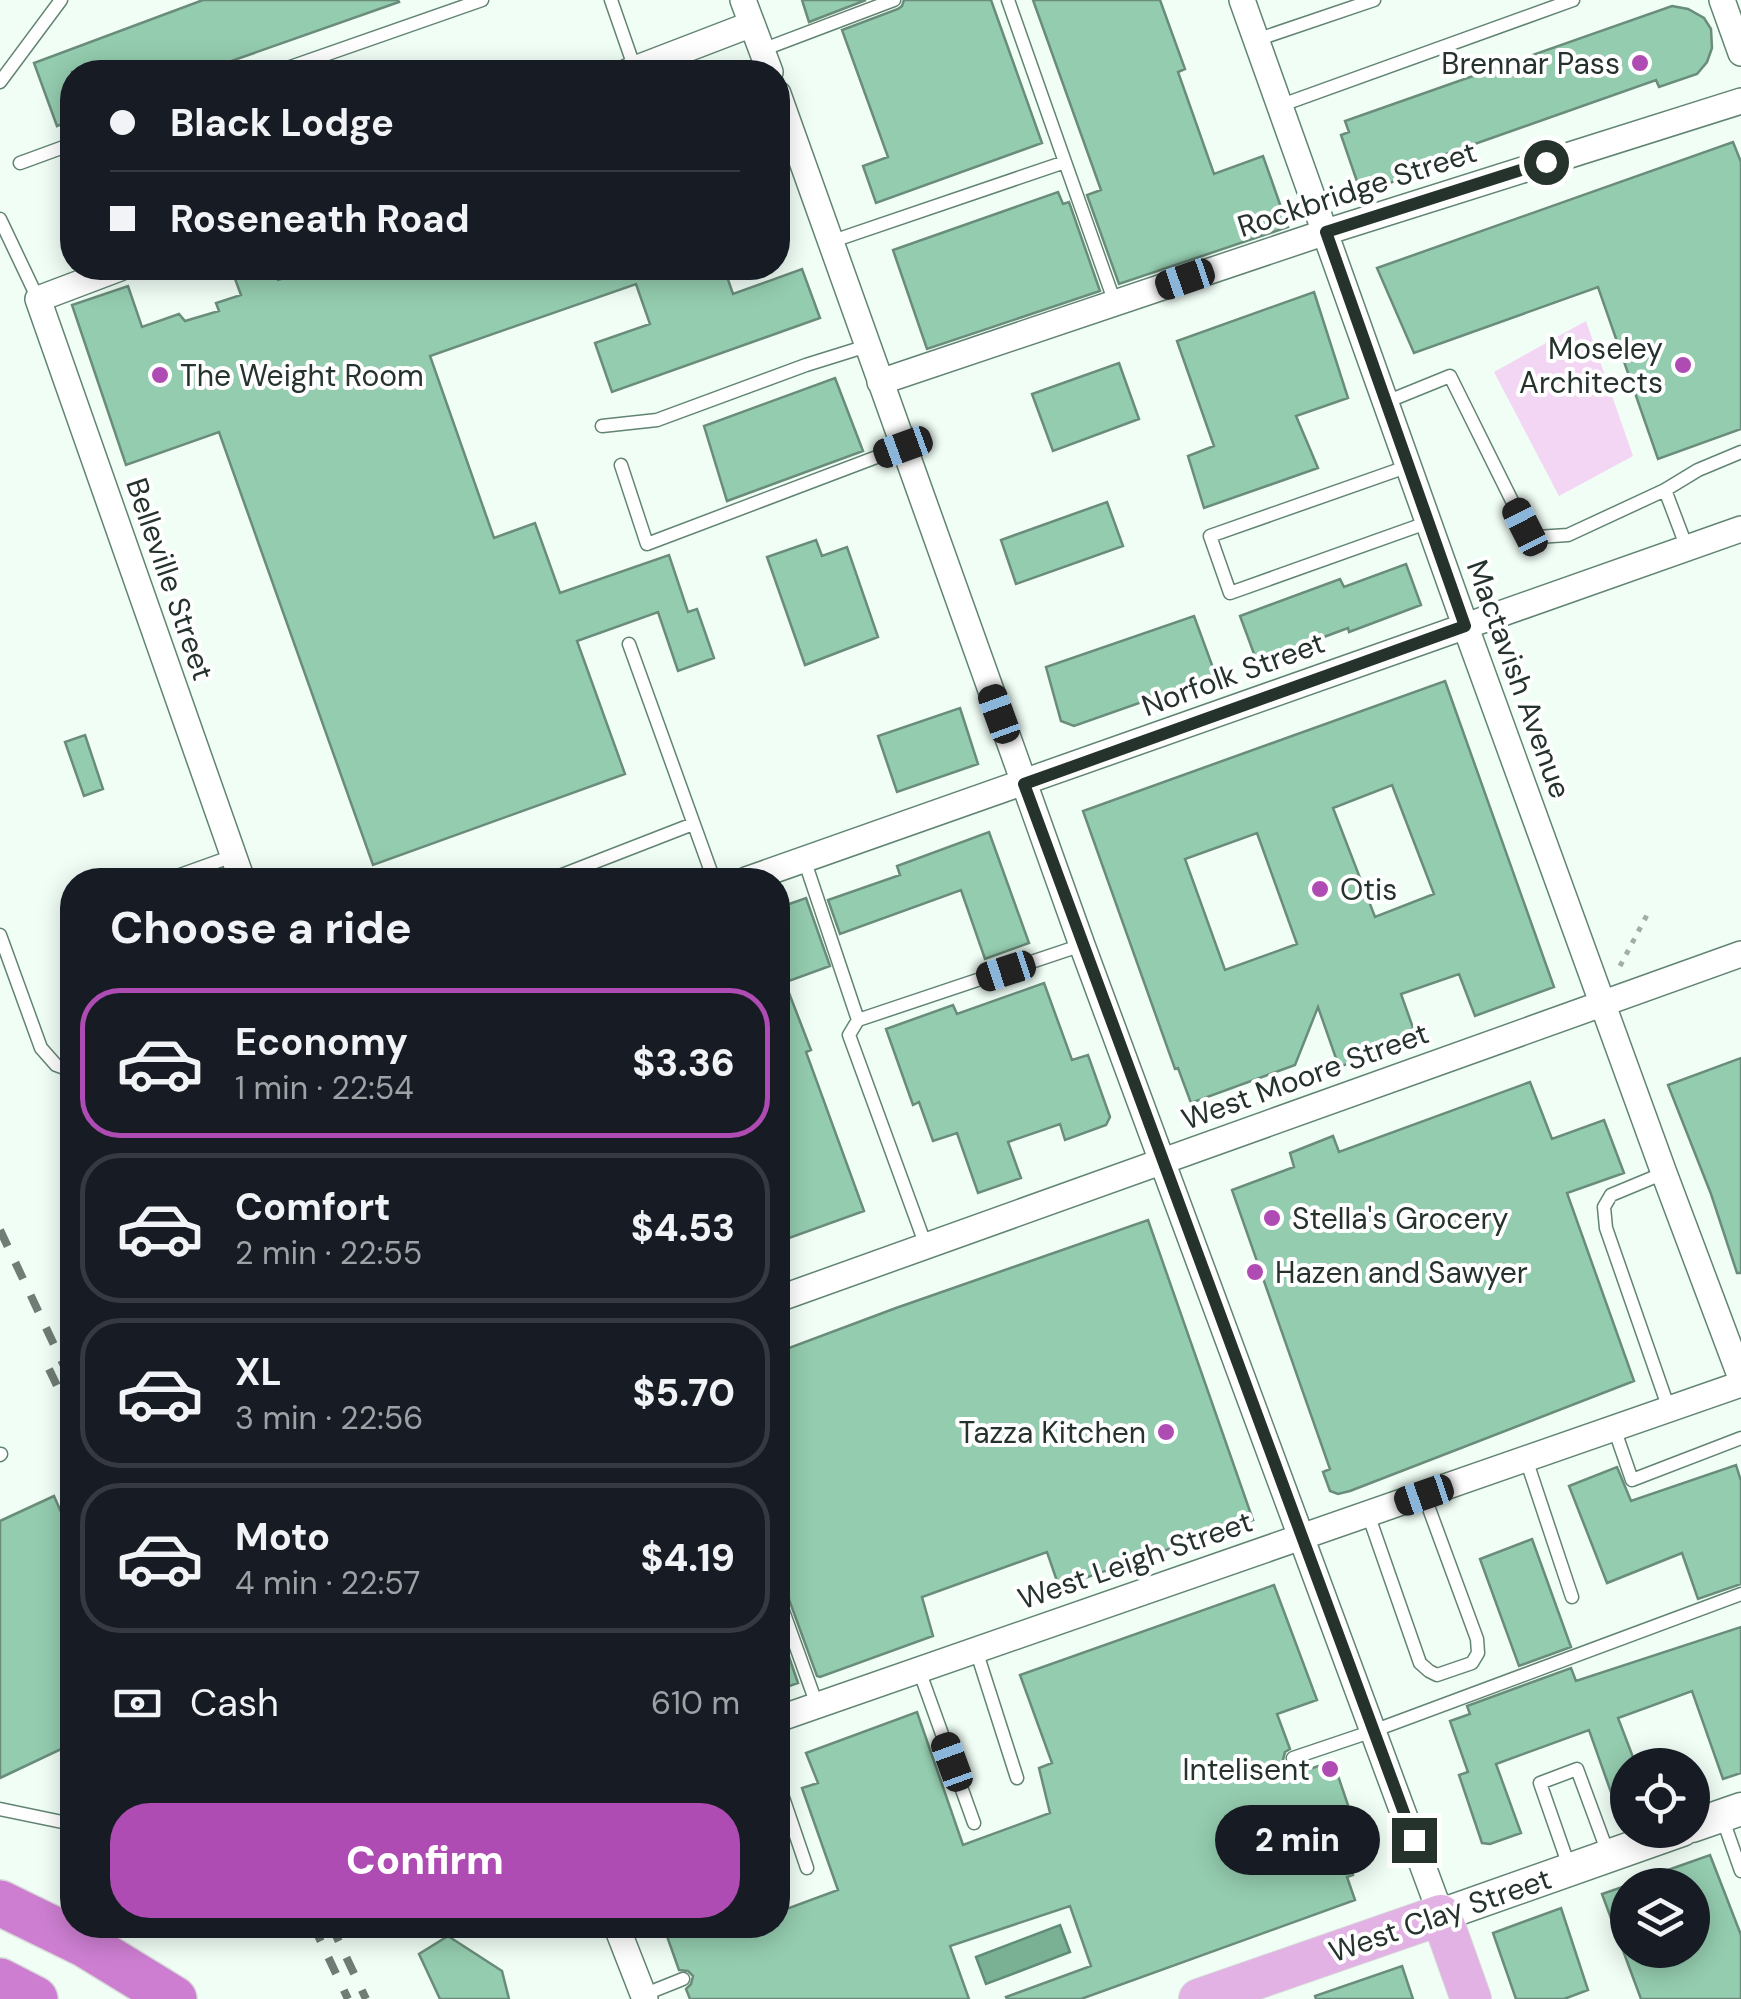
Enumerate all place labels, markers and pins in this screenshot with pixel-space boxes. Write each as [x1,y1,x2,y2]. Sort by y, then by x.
place label: Brennar Pass [1441,44,1620,83]
marker: Brennar Pass [1629,52,1651,74]
place label: Moseley Architects [1519,329,1663,402]
marker: Moseley Architects [1672,354,1694,376]
place label: The Weight Room [180,356,424,395]
marker: The Weight Room [149,364,171,386]
place label: Otis [1340,870,1397,909]
marker: Otis [1309,878,1331,900]
place label: Stella's Grocery [1292,1199,1509,1238]
marker: Stella's Grocery [1261,1207,1283,1229]
place label: Hazen and Sawyer [1275,1253,1528,1292]
marker: Hazen and Sawyer [1244,1261,1266,1283]
place label: Tazza Kitchen [959,1413,1146,1452]
marker: Tazza Kitchen [1155,1421,1177,1443]
place label: Intelisent [1182,1750,1310,1789]
marker: Intelisent [1319,1758,1341,1780]

